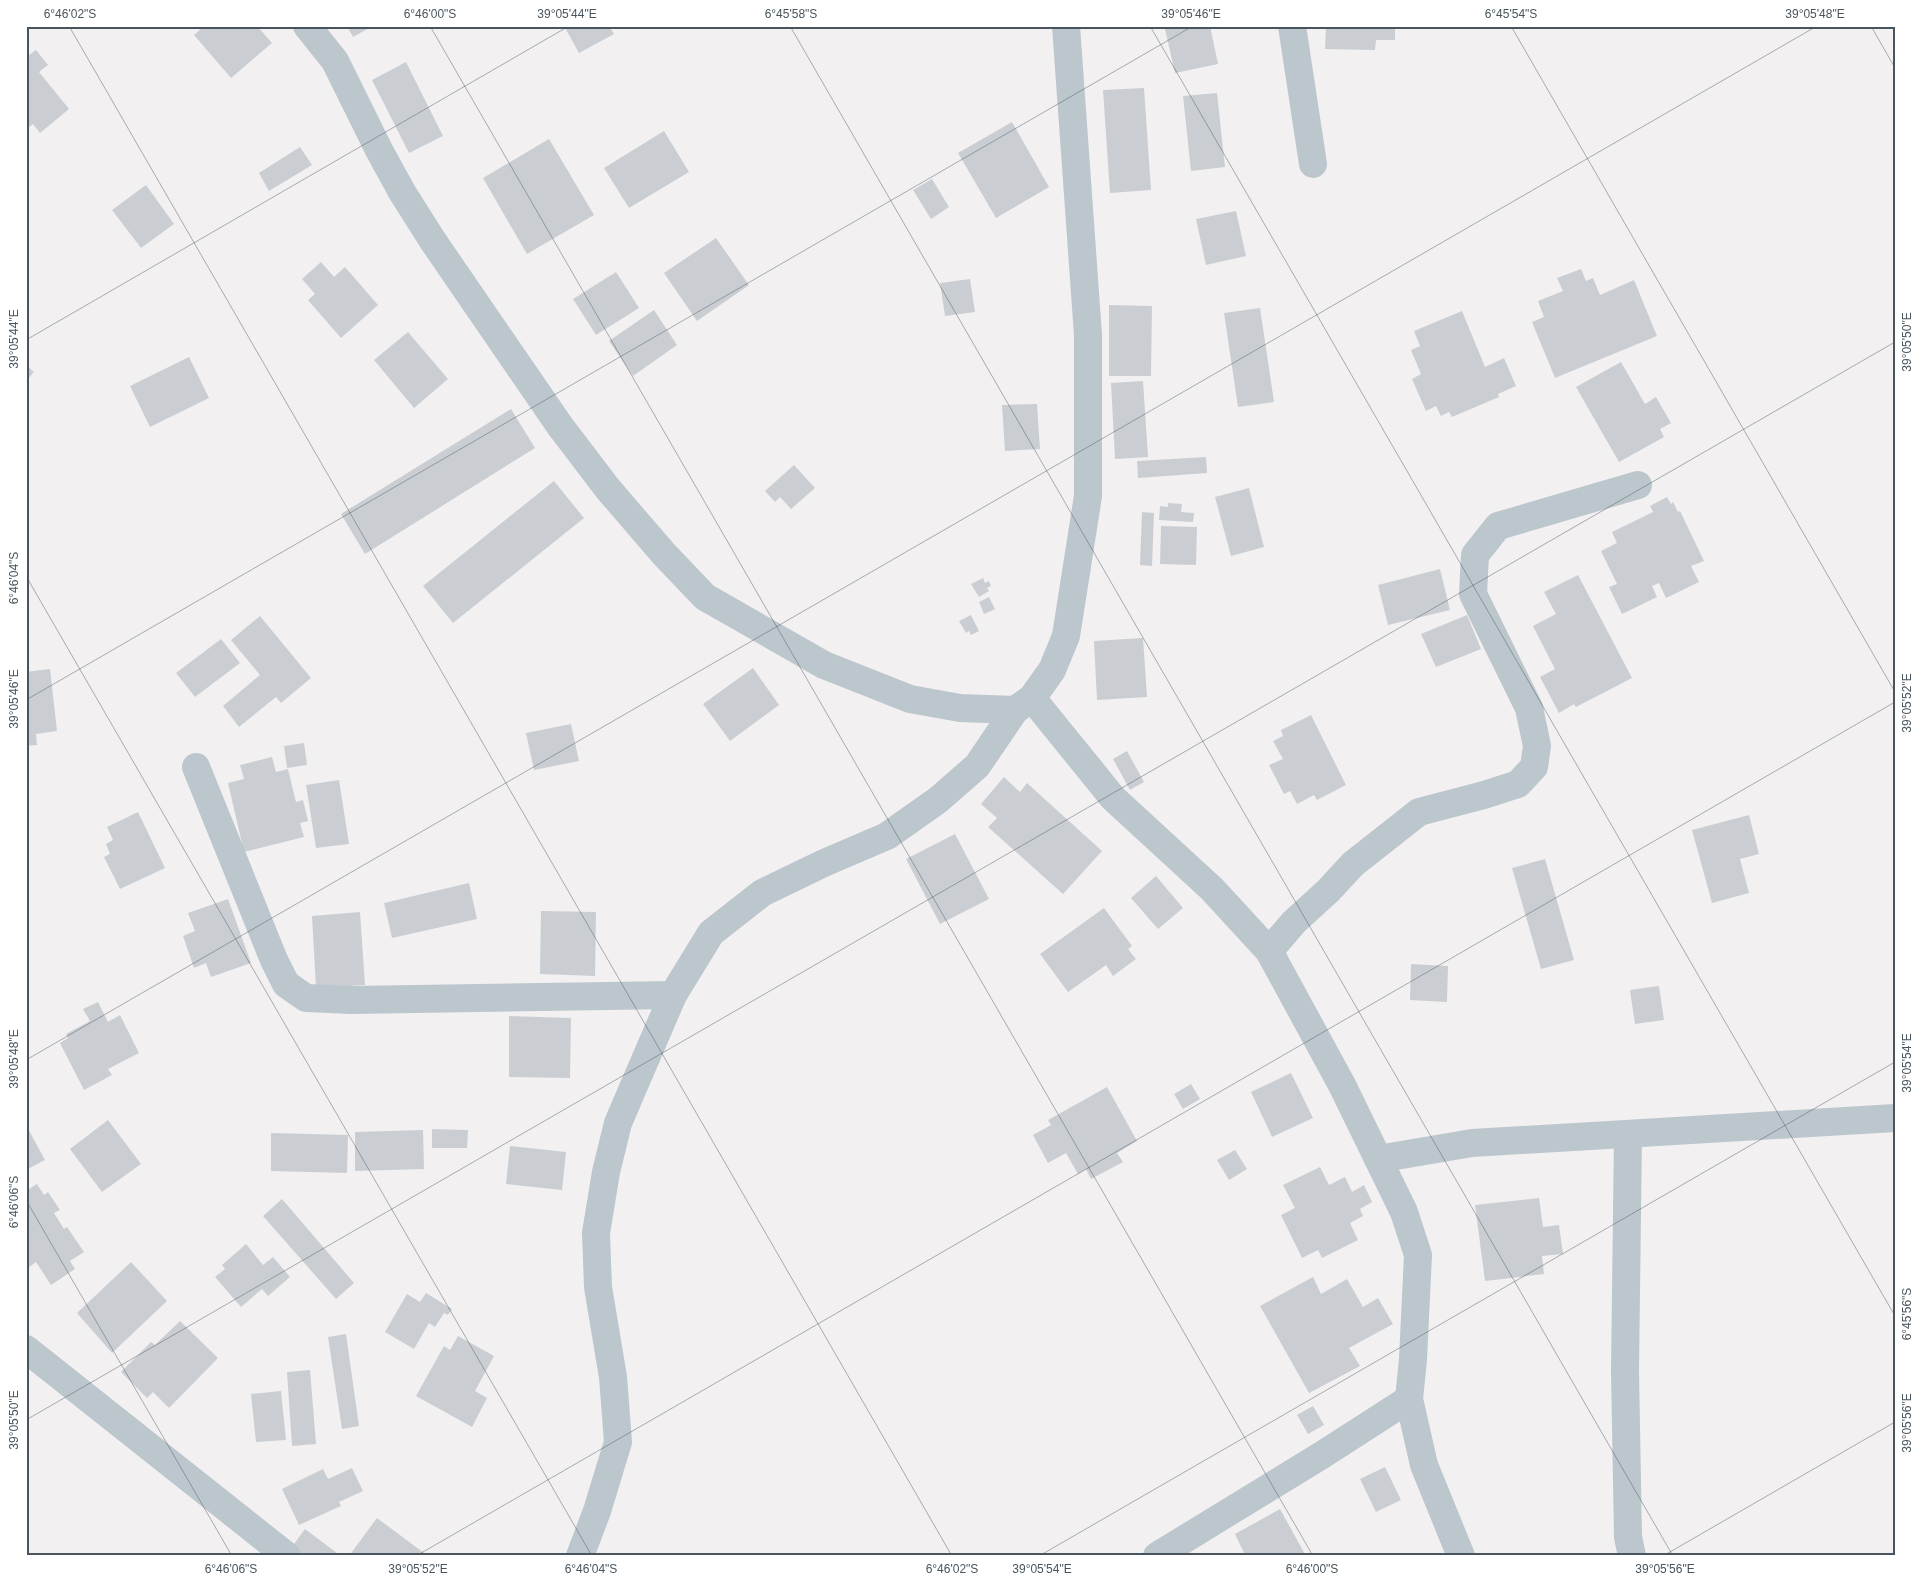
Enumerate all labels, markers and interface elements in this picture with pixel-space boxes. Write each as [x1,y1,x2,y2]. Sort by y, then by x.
text: 6°46'02"S [44,7,96,21]
text: 6°46'00"S [404,7,456,21]
text: 39°05'44"E [537,7,597,21]
text: 6°45'58"S [765,7,817,21]
text: 39°05'46"E [1161,7,1221,21]
text: 6°45'54"S [1485,7,1537,21]
text: 39°05'48"E [1785,7,1845,21]
text: 39°05'44"E [7,309,21,369]
text: 39°05'50"E [1900,312,1914,372]
text: 6°46'04"S [7,552,21,604]
text: 39°05'46"E [7,669,21,729]
text: 39°05'52"E [1900,673,1914,733]
text: 39°05'48"E [7,1029,21,1089]
text: 39°05'54"E [1900,1033,1914,1093]
text: 6°46'06"S [7,1176,21,1228]
text: 6°45'56"S [1900,1288,1914,1340]
text: 39°05'50"E [7,1390,21,1450]
text: 39°05'56"E [1900,1393,1914,1453]
text: 6°46'06"S [205,1562,257,1576]
text: 39°05'52"E [388,1562,448,1576]
text: 6°46'04"S [565,1562,617,1576]
text: 6°46'02"S [926,1562,978,1576]
text: 39°05'54"E [1012,1562,1072,1576]
text: 6°46'00"S [1286,1562,1338,1576]
text: 39°05'56"E [1635,1562,1695,1576]

